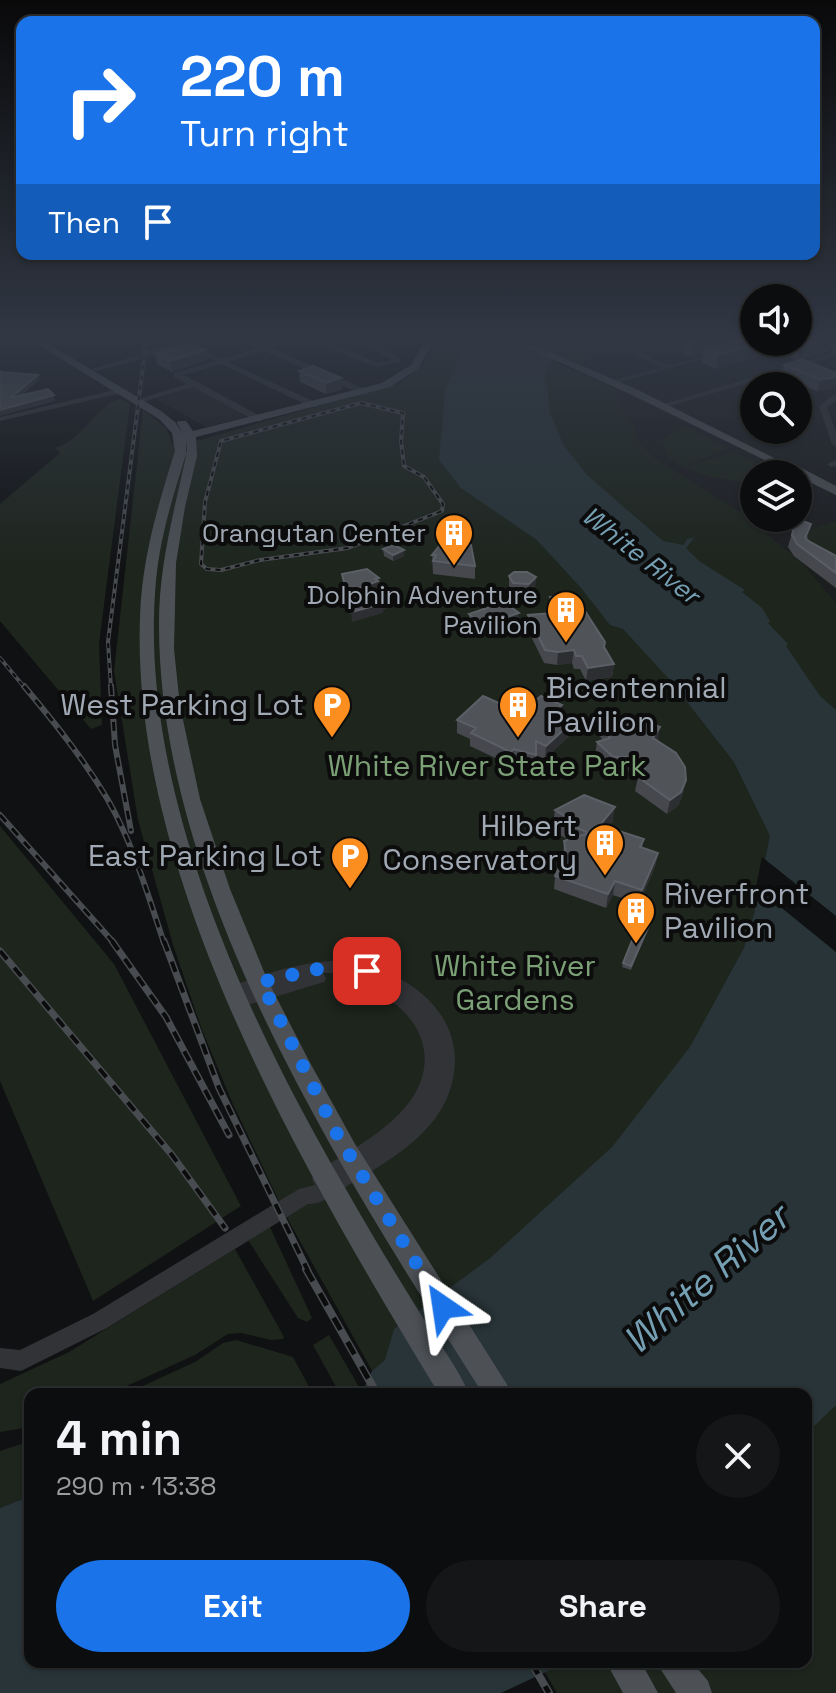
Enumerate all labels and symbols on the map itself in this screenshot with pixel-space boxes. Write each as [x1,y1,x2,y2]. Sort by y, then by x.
water label: White River [575,498,709,613]
building icon: Orangutan Center [433,512,475,567]
place label: Orangutan Center [202,516,426,550]
place label: Dolphin Adventure Pavilion [307,578,538,642]
building icon: Dolphin Adventure Pavilion [545,589,587,644]
place label: Bicentennial Pavilion [546,668,727,741]
parking icon: West Parking Lot [311,684,353,739]
building icon: Bicentennial Pavilion [497,684,539,739]
place label: West Parking Lot [60,685,304,724]
park label: White River State Park [328,746,646,785]
place label: Hilbert Conservatory [382,806,577,879]
building icon: Hilbert Conservatory [584,822,626,877]
parking icon: East Parking Lot [329,835,371,890]
place label: East Parking Lot [88,836,322,875]
place label: Riverfront Pavilion [664,874,809,947]
building icon: Riverfront Pavilion [615,890,657,945]
pin [333,937,401,1005]
park label: White River Gardens [434,946,596,1019]
water label: White River [613,1191,802,1364]
position arrow [401,1265,485,1349]

